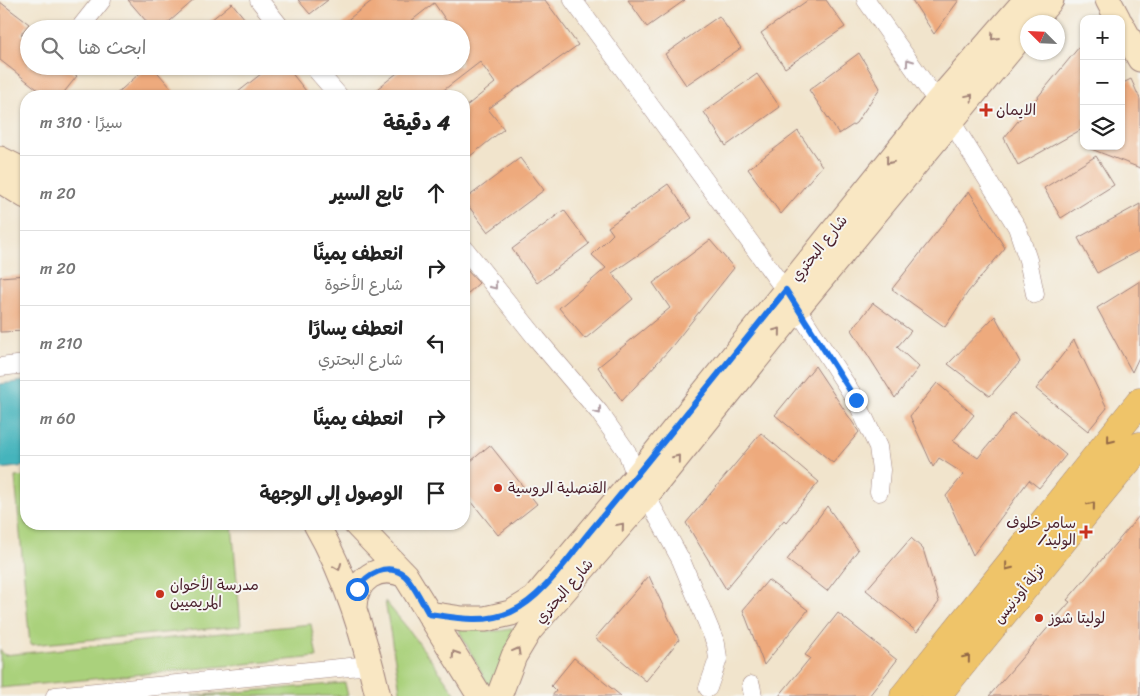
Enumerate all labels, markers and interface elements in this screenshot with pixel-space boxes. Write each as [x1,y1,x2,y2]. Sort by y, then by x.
north arrow [1020,15,1065,60]
map controls [1080,15,1125,150]
button: + [1080,15,1125,60]
search box [20,20,470,75]
text: ابحث هنا [78,31,146,64]
one-way arrow [991,31,1000,40]
icon: search [38,34,66,62]
one-way arrow [906,58,915,68]
button: − [1080,60,1125,105]
one-way arrow [965,94,974,103]
place label: الايمان [996,97,1036,123]
text: 4 دقيقة [383,104,450,142]
marker: الايمان [980,104,992,116]
button: layers [1080,105,1125,150]
text: سيرًا · 310 m [40,108,123,137]
one-way arrow [887,155,895,164]
text: تابع السير [330,177,403,210]
text: 20 m [40,179,76,208]
icon: ahead [422,179,450,207]
street label: شارع البحتري [784,209,854,287]
text: انعطف يمينًا [313,237,403,270]
text: 20 m [40,254,76,283]
icon: right [422,254,450,282]
text: شارع الأخوة [324,270,403,299]
one-way arrow [489,280,498,289]
text: انعطف يسارًا [308,312,403,345]
one-way arrow [773,328,781,337]
text: 210 m [40,329,83,358]
icon: left [422,329,450,357]
text: شارع البحتري [318,345,403,374]
route end [845,389,868,412]
text: انعطف يمينًا [313,402,403,435]
text: 60 m [40,404,76,433]
icon: right [422,404,450,432]
one-way arrow [592,405,600,414]
one-way arrow [1107,434,1115,443]
one-way arrow [671,455,679,464]
place label: القنصلية الروسية [508,475,607,501]
text: الوصول إلى الوجهة [260,477,403,510]
icon: arrive [422,479,450,507]
marker: القنصلية الروسية [492,482,504,494]
one-way arrow [1087,502,1095,511]
place label: سامر خلوف /الوليد [1006,510,1076,553]
one-way arrow [615,523,623,532]
marker: سامر خلوف /الوليد [1080,526,1092,538]
street label: شارع البحتري [528,552,600,630]
street label: نزلة أودنيس [987,558,1051,630]
one-way arrow [1005,561,1013,570]
one-way arrow [332,562,343,571]
place label: مدرسة الأخوان المريميين [170,572,259,615]
route start [346,578,369,601]
marker: مدرسة الأخوان المريميين [154,588,166,600]
place label: لوليتا شوز [1048,605,1105,631]
marker: لوليتا شوز [1033,612,1045,624]
one-way arrow [511,647,521,656]
one-way arrow [451,651,461,660]
one-way arrow [962,655,970,664]

